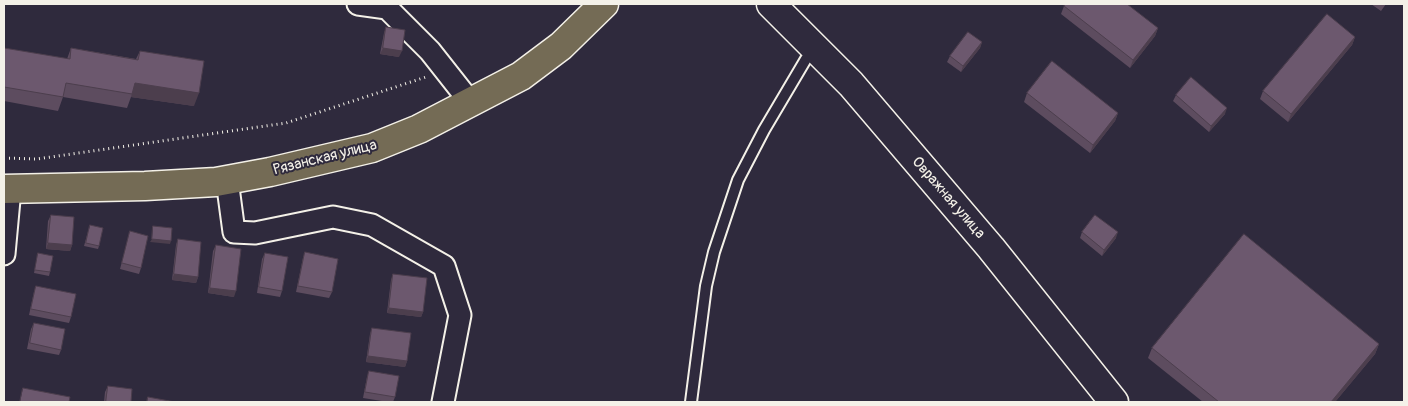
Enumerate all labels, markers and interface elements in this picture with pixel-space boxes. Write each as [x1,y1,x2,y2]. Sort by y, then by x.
street label: Рязанская улица [271,136,379,180]
street label: Овражная улица [908,153,988,243]

